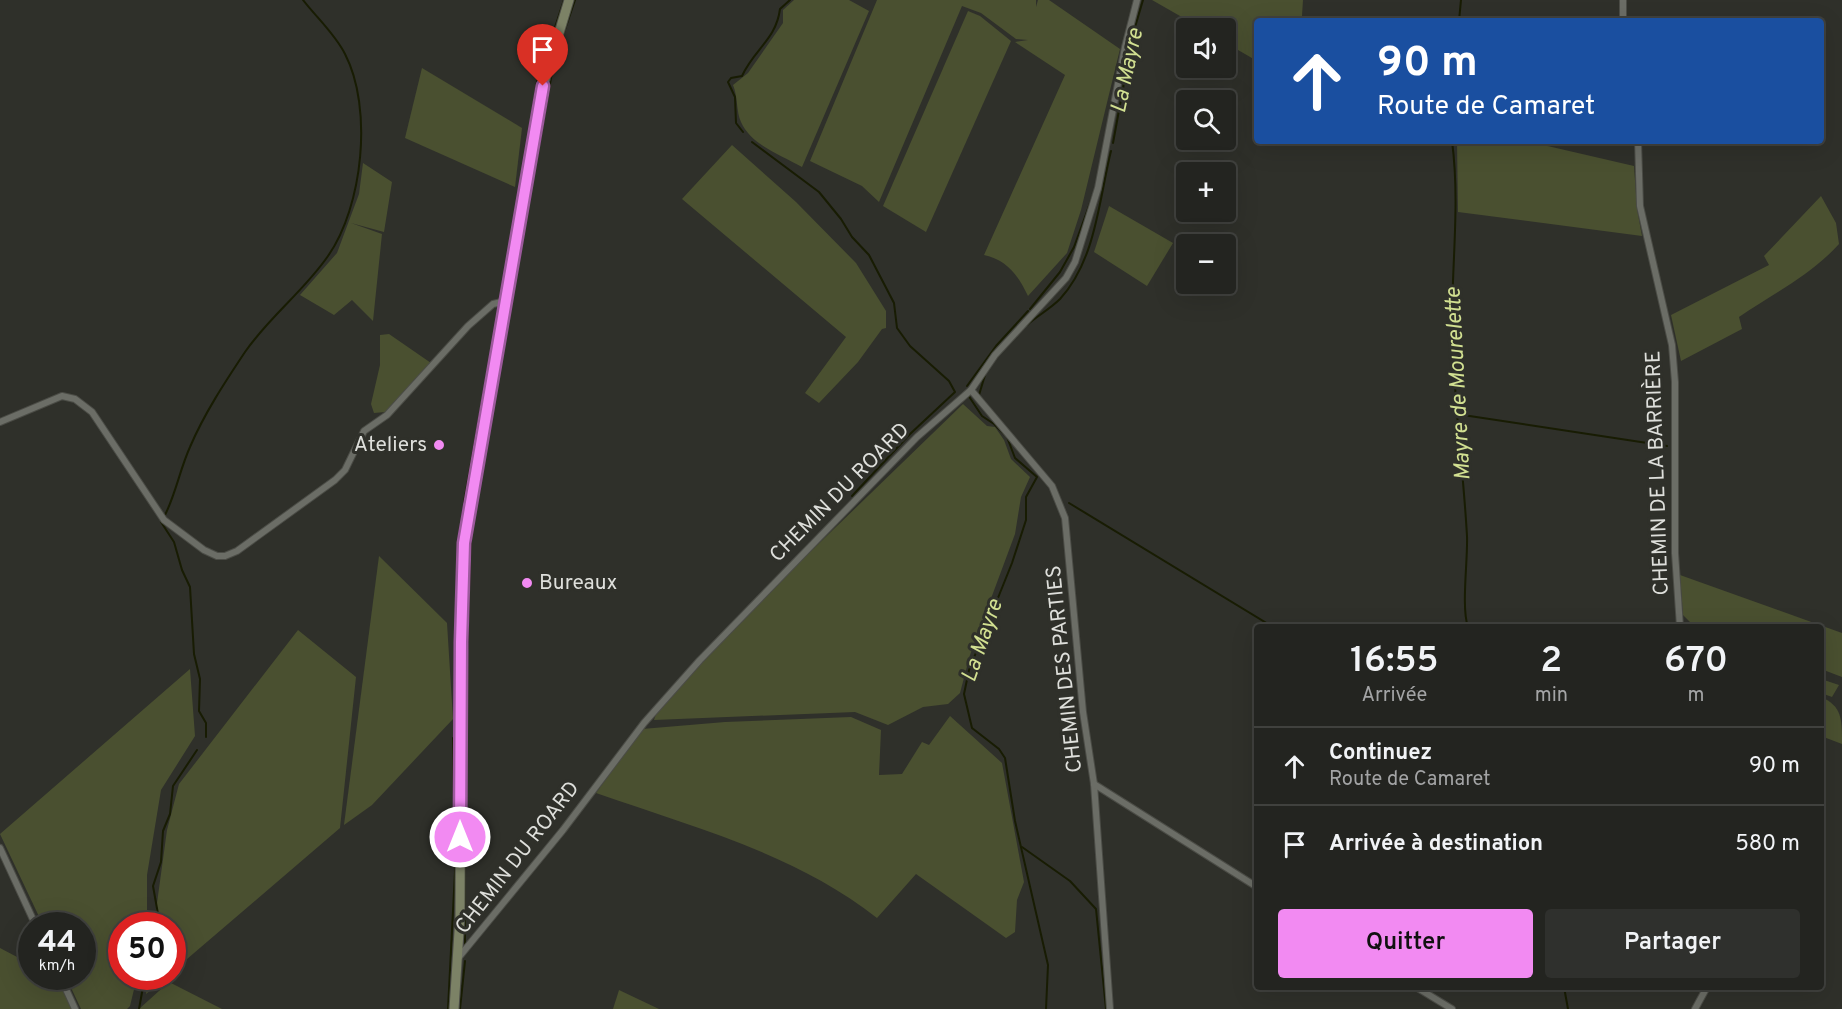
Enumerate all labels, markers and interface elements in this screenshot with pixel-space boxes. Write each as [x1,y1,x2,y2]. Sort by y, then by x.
map controls [1176,18,1236,294]
button: sound [1176,18,1236,78]
pin [517,24,568,86]
water label: La Mayre [1106,26,1150,116]
icon: arrive [526,33,559,66]
text: 90 m [1377,38,1478,91]
icon: ahead [1278,42,1356,120]
button: search [1176,90,1236,150]
text: Route de Camaret [1377,90,1595,124]
button: + [1176,162,1236,222]
button: − [1176,234,1236,294]
water label: Mayre de Mourelette [1440,286,1478,481]
street label: CHEMIN DE LA BARRIÈRE [1639,350,1676,596]
street label: CHEMIN DU ROARD [764,417,916,569]
place label: Ateliers [354,432,427,459]
marker: Ateliers [432,438,446,452]
street label: CHEMIN DES PARTIES [1041,564,1089,774]
place label: Bureaux [539,570,618,597]
marker: Bureaux [520,576,534,590]
water label: La Mayre [956,595,1010,686]
text: 16:55 [1350,639,1439,685]
text: 2 [1540,639,1562,685]
text: 670 [1664,639,1728,685]
text: Arrivée [1362,683,1427,709]
text: min [1535,683,1568,709]
text: m [1687,683,1704,709]
text: Continuez [1329,740,1432,767]
icon: ahead [1278,750,1311,783]
text: 90 m [1749,753,1800,780]
text: Route de Camaret [1329,767,1491,793]
street label: CHEMIN DU ROARD [450,776,586,940]
position arrow [428,805,492,869]
icon: arrive [1278,828,1311,861]
text: Arrivée à destination [1329,831,1543,858]
text: 580 m [1735,831,1800,858]
button: Quitter [1278,909,1533,978]
button: Partager [1545,909,1800,978]
speed limit sign: 50 [108,912,186,990]
text: 44 [38,925,76,962]
text: km/h [39,957,75,976]

